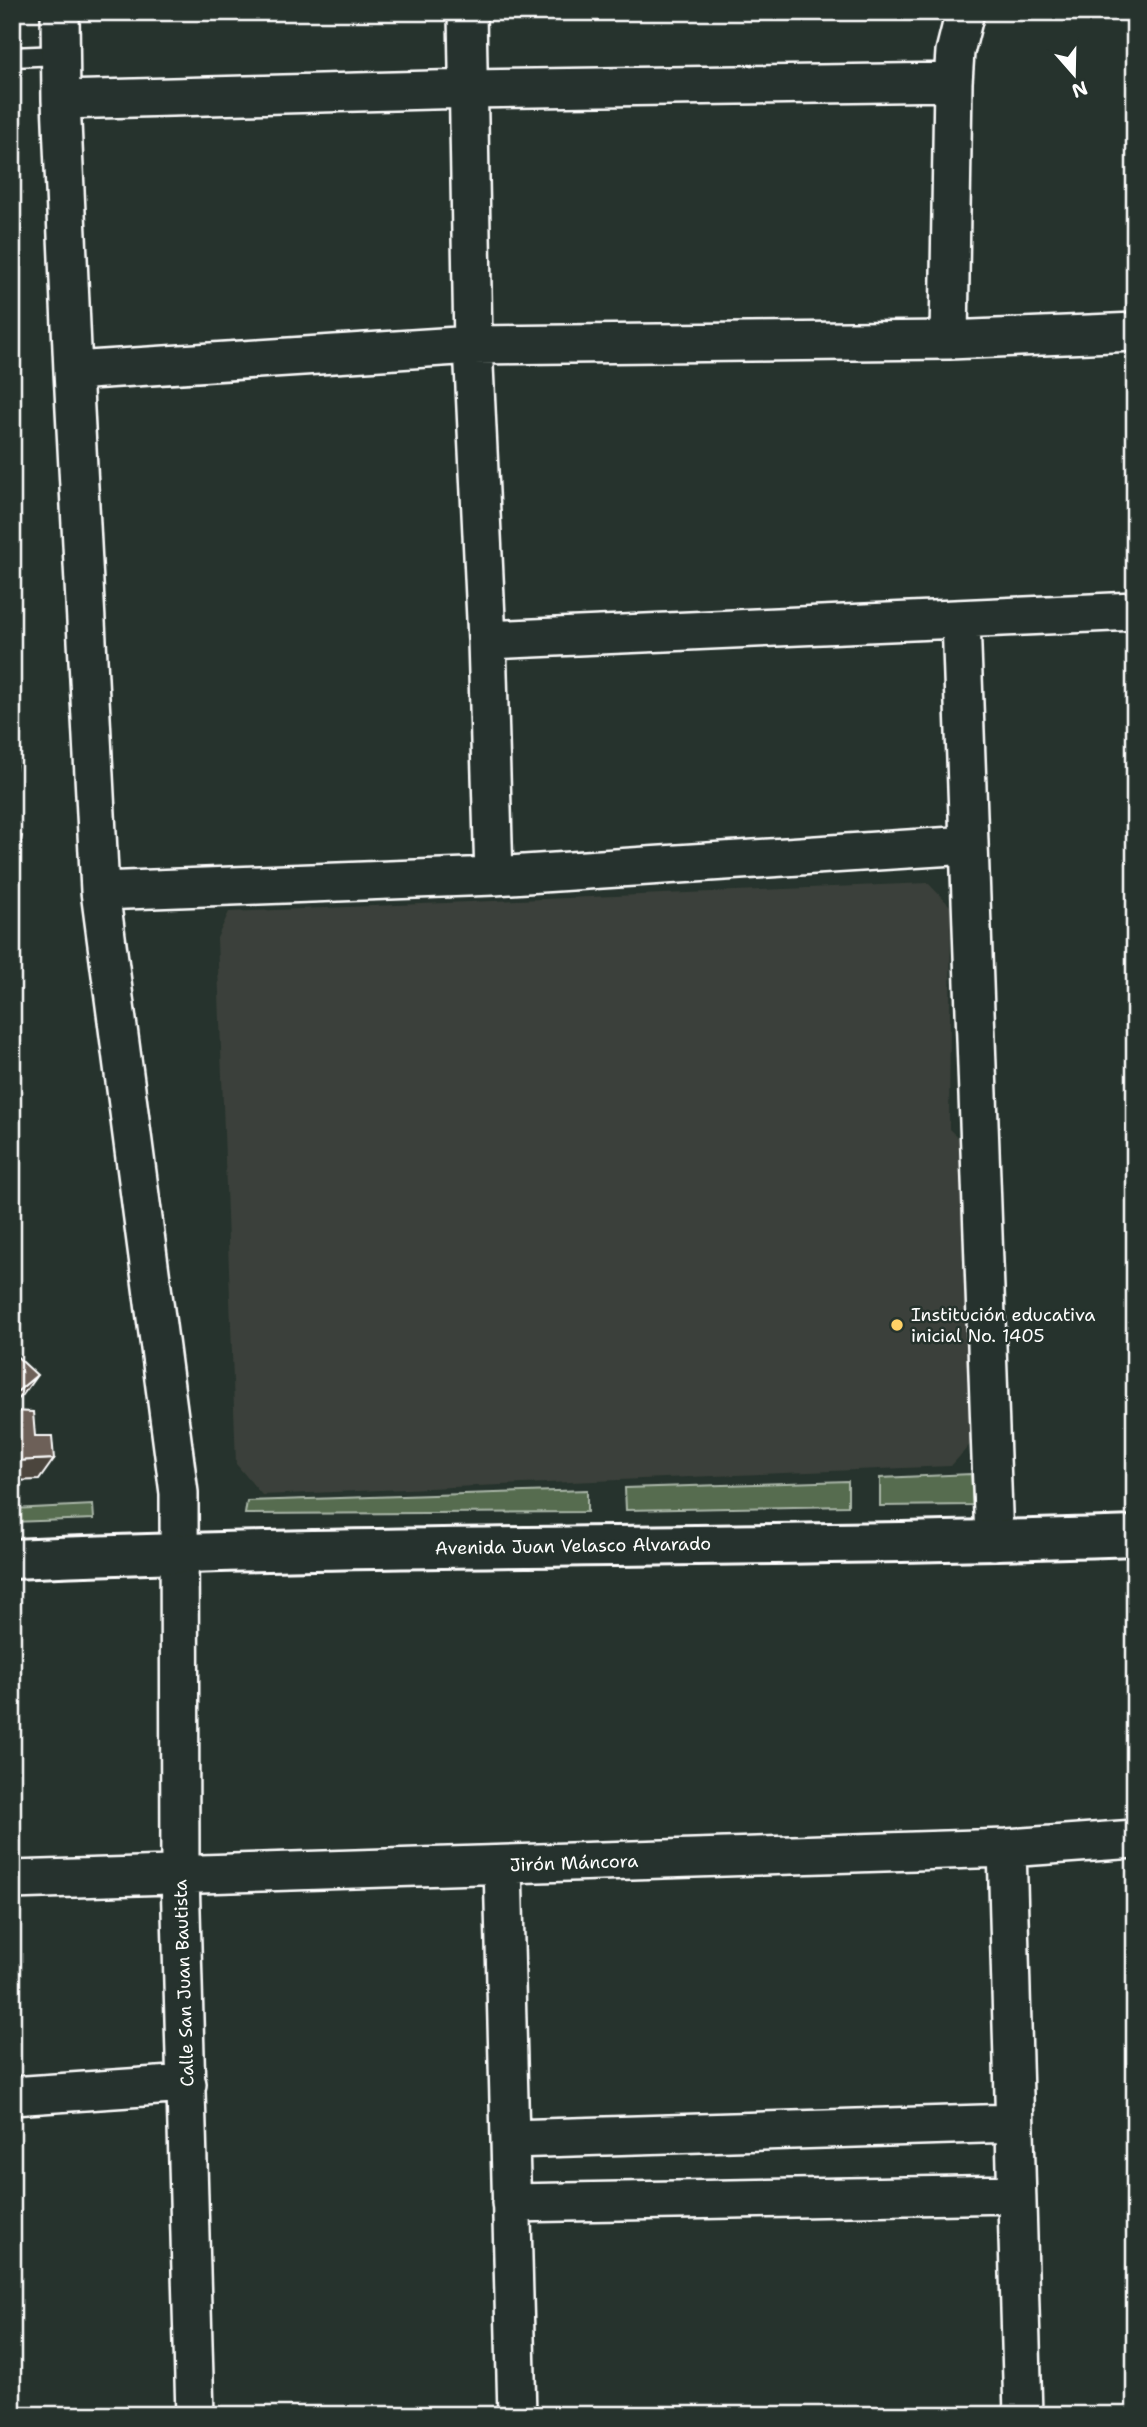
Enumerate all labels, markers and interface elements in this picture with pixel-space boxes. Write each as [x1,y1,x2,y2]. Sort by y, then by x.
north arrow [1038,38,1108,108]
text: N [1068,75,1091,104]
place label: Institución educativa inicial No. 1405 [911,1303,1096,1348]
marker: Institución educativa inicial No. 1405 [889,1317,905,1333]
street label: Avenida Juan Velasco Alvarado [435,1532,711,1560]
street label: Jirón Máncora [509,1849,639,1877]
street label: Calle San Juan Bautista [168,1879,200,2087]

